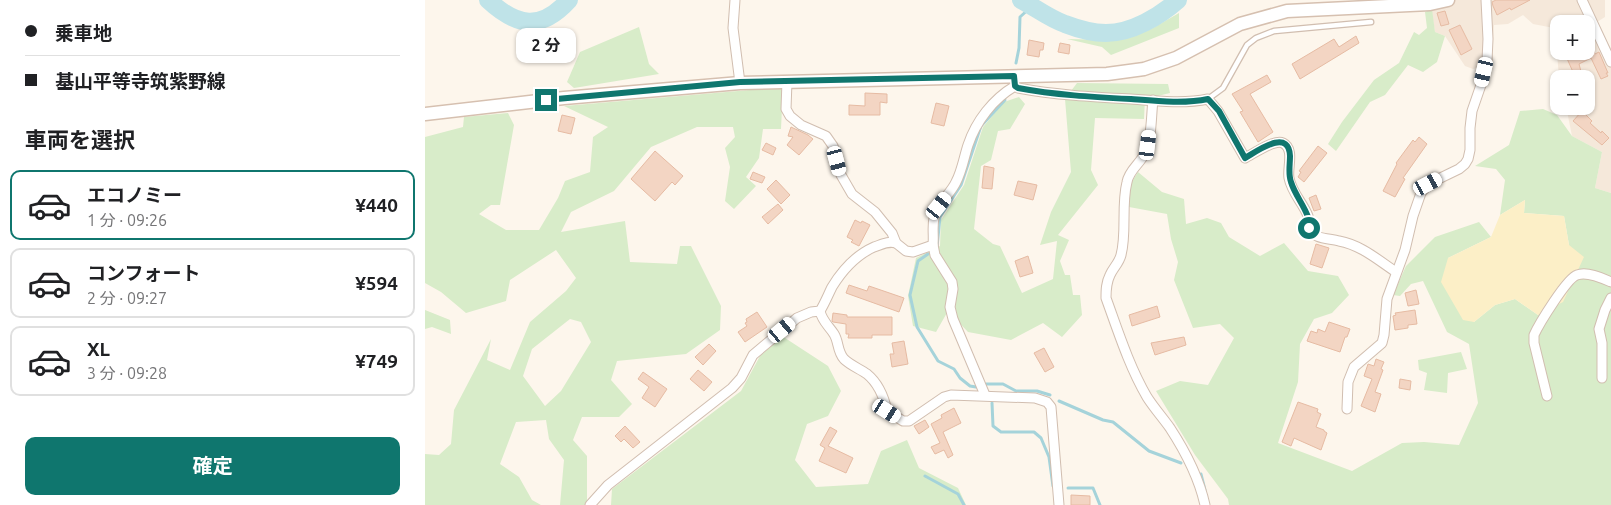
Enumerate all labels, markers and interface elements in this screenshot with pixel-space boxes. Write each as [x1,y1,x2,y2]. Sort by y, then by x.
map controls [1550,15,1595,115]
button: + [1550,15,1595,60]
text: 乗車地 [55,22,112,44]
callout: 2 分 [516,28,576,62]
text: 2 分 [532,36,560,54]
car [1473,56,1494,88]
text: 基山平等寺筑紫野線 [55,70,226,92]
button: − [1550,70,1595,115]
route end [535,89,557,111]
text: 車両を選択 [25,127,135,152]
car [1138,129,1157,161]
car [825,145,848,177]
car [1411,170,1444,198]
icon: car [27,183,72,228]
text: エコノミー [87,184,182,206]
car [923,190,954,222]
text: ¥440 [355,194,398,216]
text: 1 分 · 09:26 [87,211,167,229]
route start [1298,217,1320,239]
icon: car [27,261,72,306]
text: コンフォート [87,262,200,284]
text: ¥594 [355,272,398,294]
text: 2 分 · 09:27 [87,289,167,307]
car [765,315,798,345]
text: XL [87,338,110,360]
icon: car [27,339,72,384]
text: ¥749 [355,350,398,372]
text: 3 分 · 09:28 [87,364,167,382]
car [870,397,903,425]
button: 確定 [25,437,400,495]

